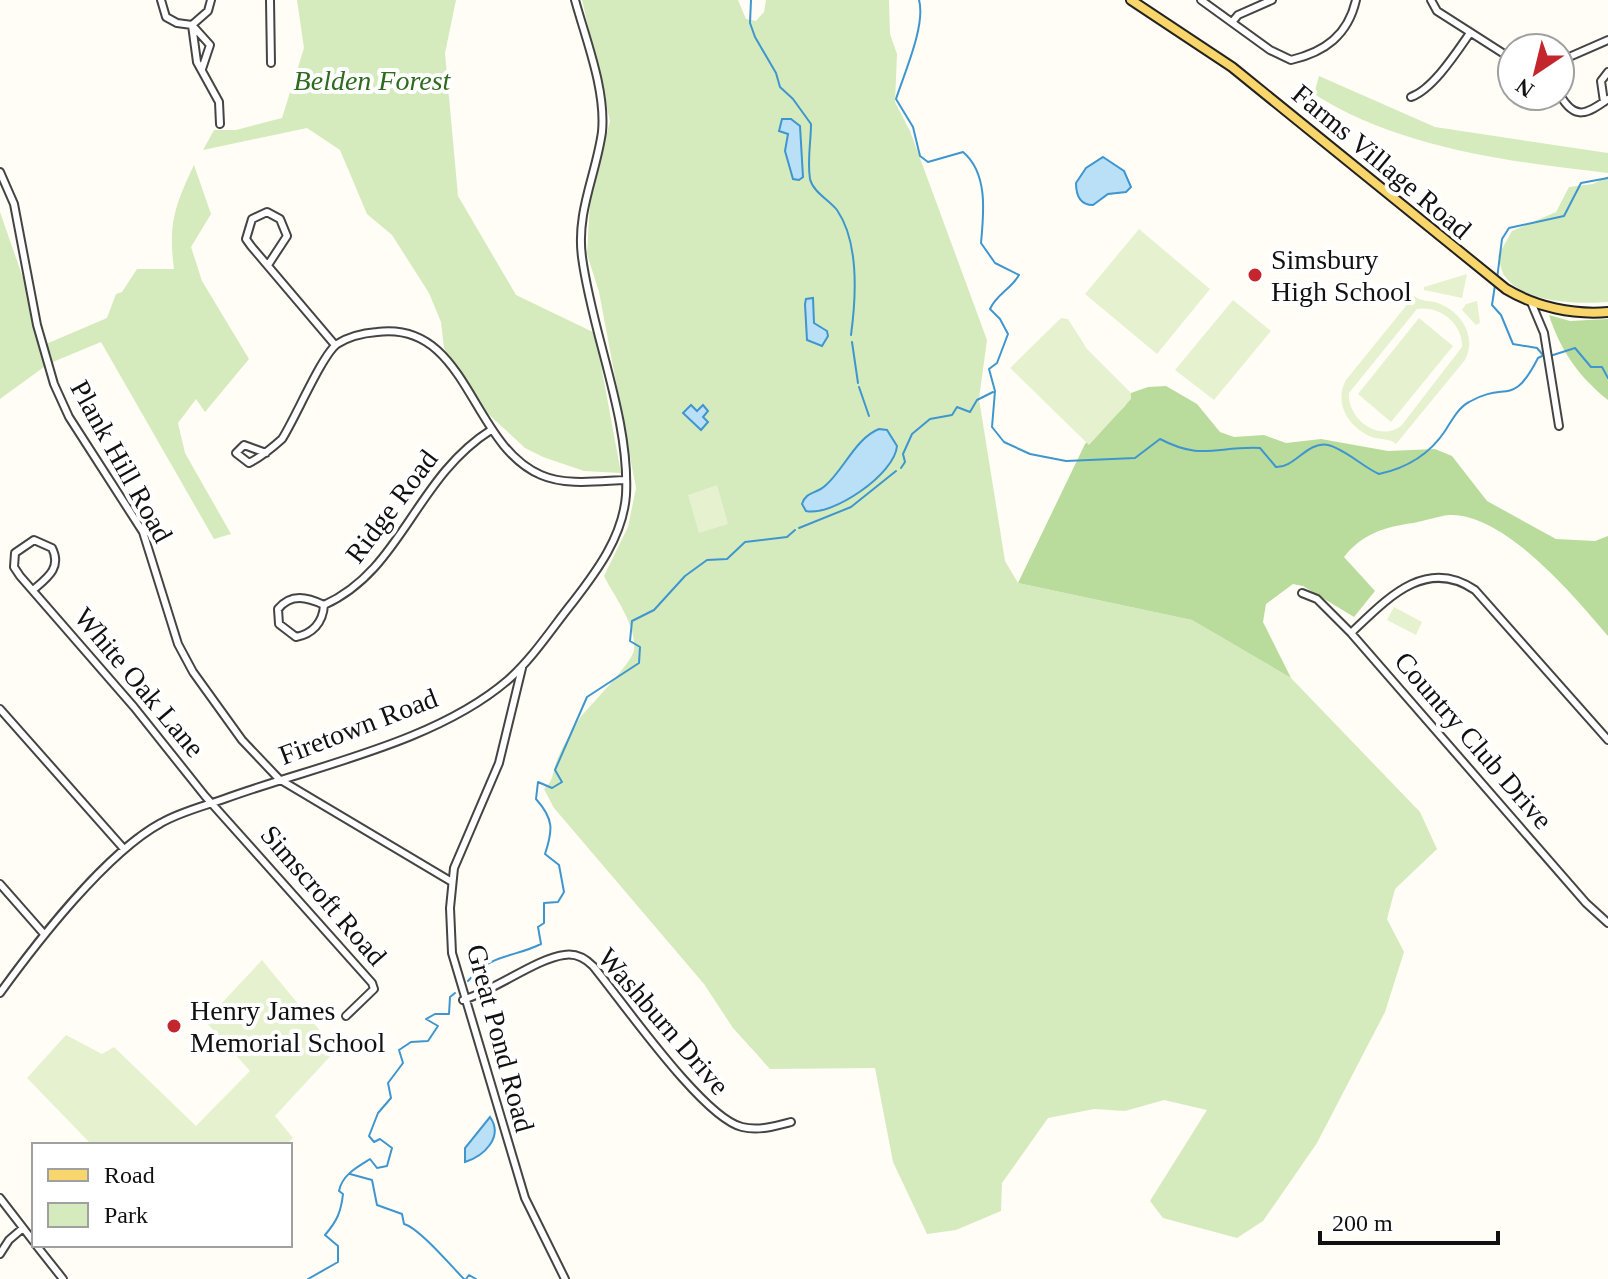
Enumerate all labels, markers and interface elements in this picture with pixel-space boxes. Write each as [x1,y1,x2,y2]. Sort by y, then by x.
north arrow [1496,32,1576,112]
park label: Belden Forest [294,65,452,96]
text: N [1511,73,1538,103]
street label: Farms Village Road [1286,78,1477,245]
place label: Simsbury High School [1271,244,1412,307]
marker: Simsbury High School [1246,266,1264,284]
street label: Plank Hill Road [64,375,179,548]
street label: Ridge Road [339,444,444,569]
street label: White Oak Lane [68,601,211,763]
street label: Country Club Drive [1388,646,1559,835]
street label: Firetown Road [275,682,442,771]
street label: Simscroft Road [255,819,393,972]
street label: Great Pond Road [461,941,540,1135]
street label: Washburn Drive [592,942,736,1101]
place label: Henry James Memorial School [190,995,385,1058]
marker: Henry James Memorial School [165,1017,183,1035]
legend [32,1143,292,1247]
text: Road [104,1162,155,1188]
scale bar [1320,1195,1498,1245]
text: Park [104,1202,148,1228]
text: 200 m [1332,1210,1393,1236]

